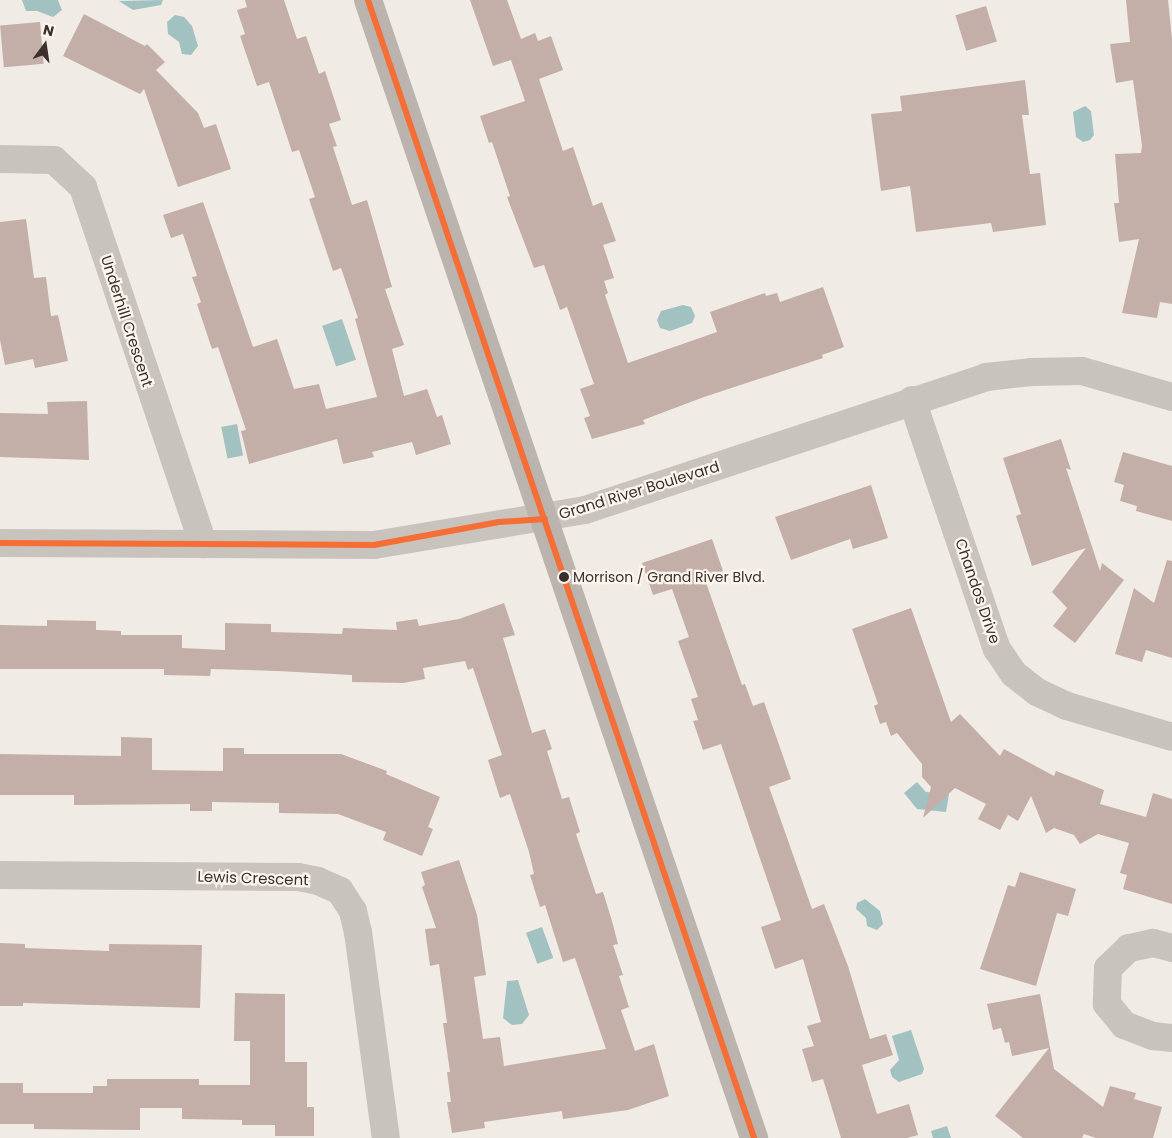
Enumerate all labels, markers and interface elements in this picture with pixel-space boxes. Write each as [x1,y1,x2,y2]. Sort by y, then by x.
text: N [41,19,56,41]
north arrow [20,20,70,70]
street label: Underhill Crescent [97,253,157,389]
street label: Grand River Boulevard [557,457,721,523]
street label: Chandos Drive [952,536,1004,646]
place label: Morrison / Grand River Blvd. [573,569,765,585]
marker: Morrison / Grand River Blvd. [559,572,569,582]
street label: Lewis Crescent [197,867,309,889]

